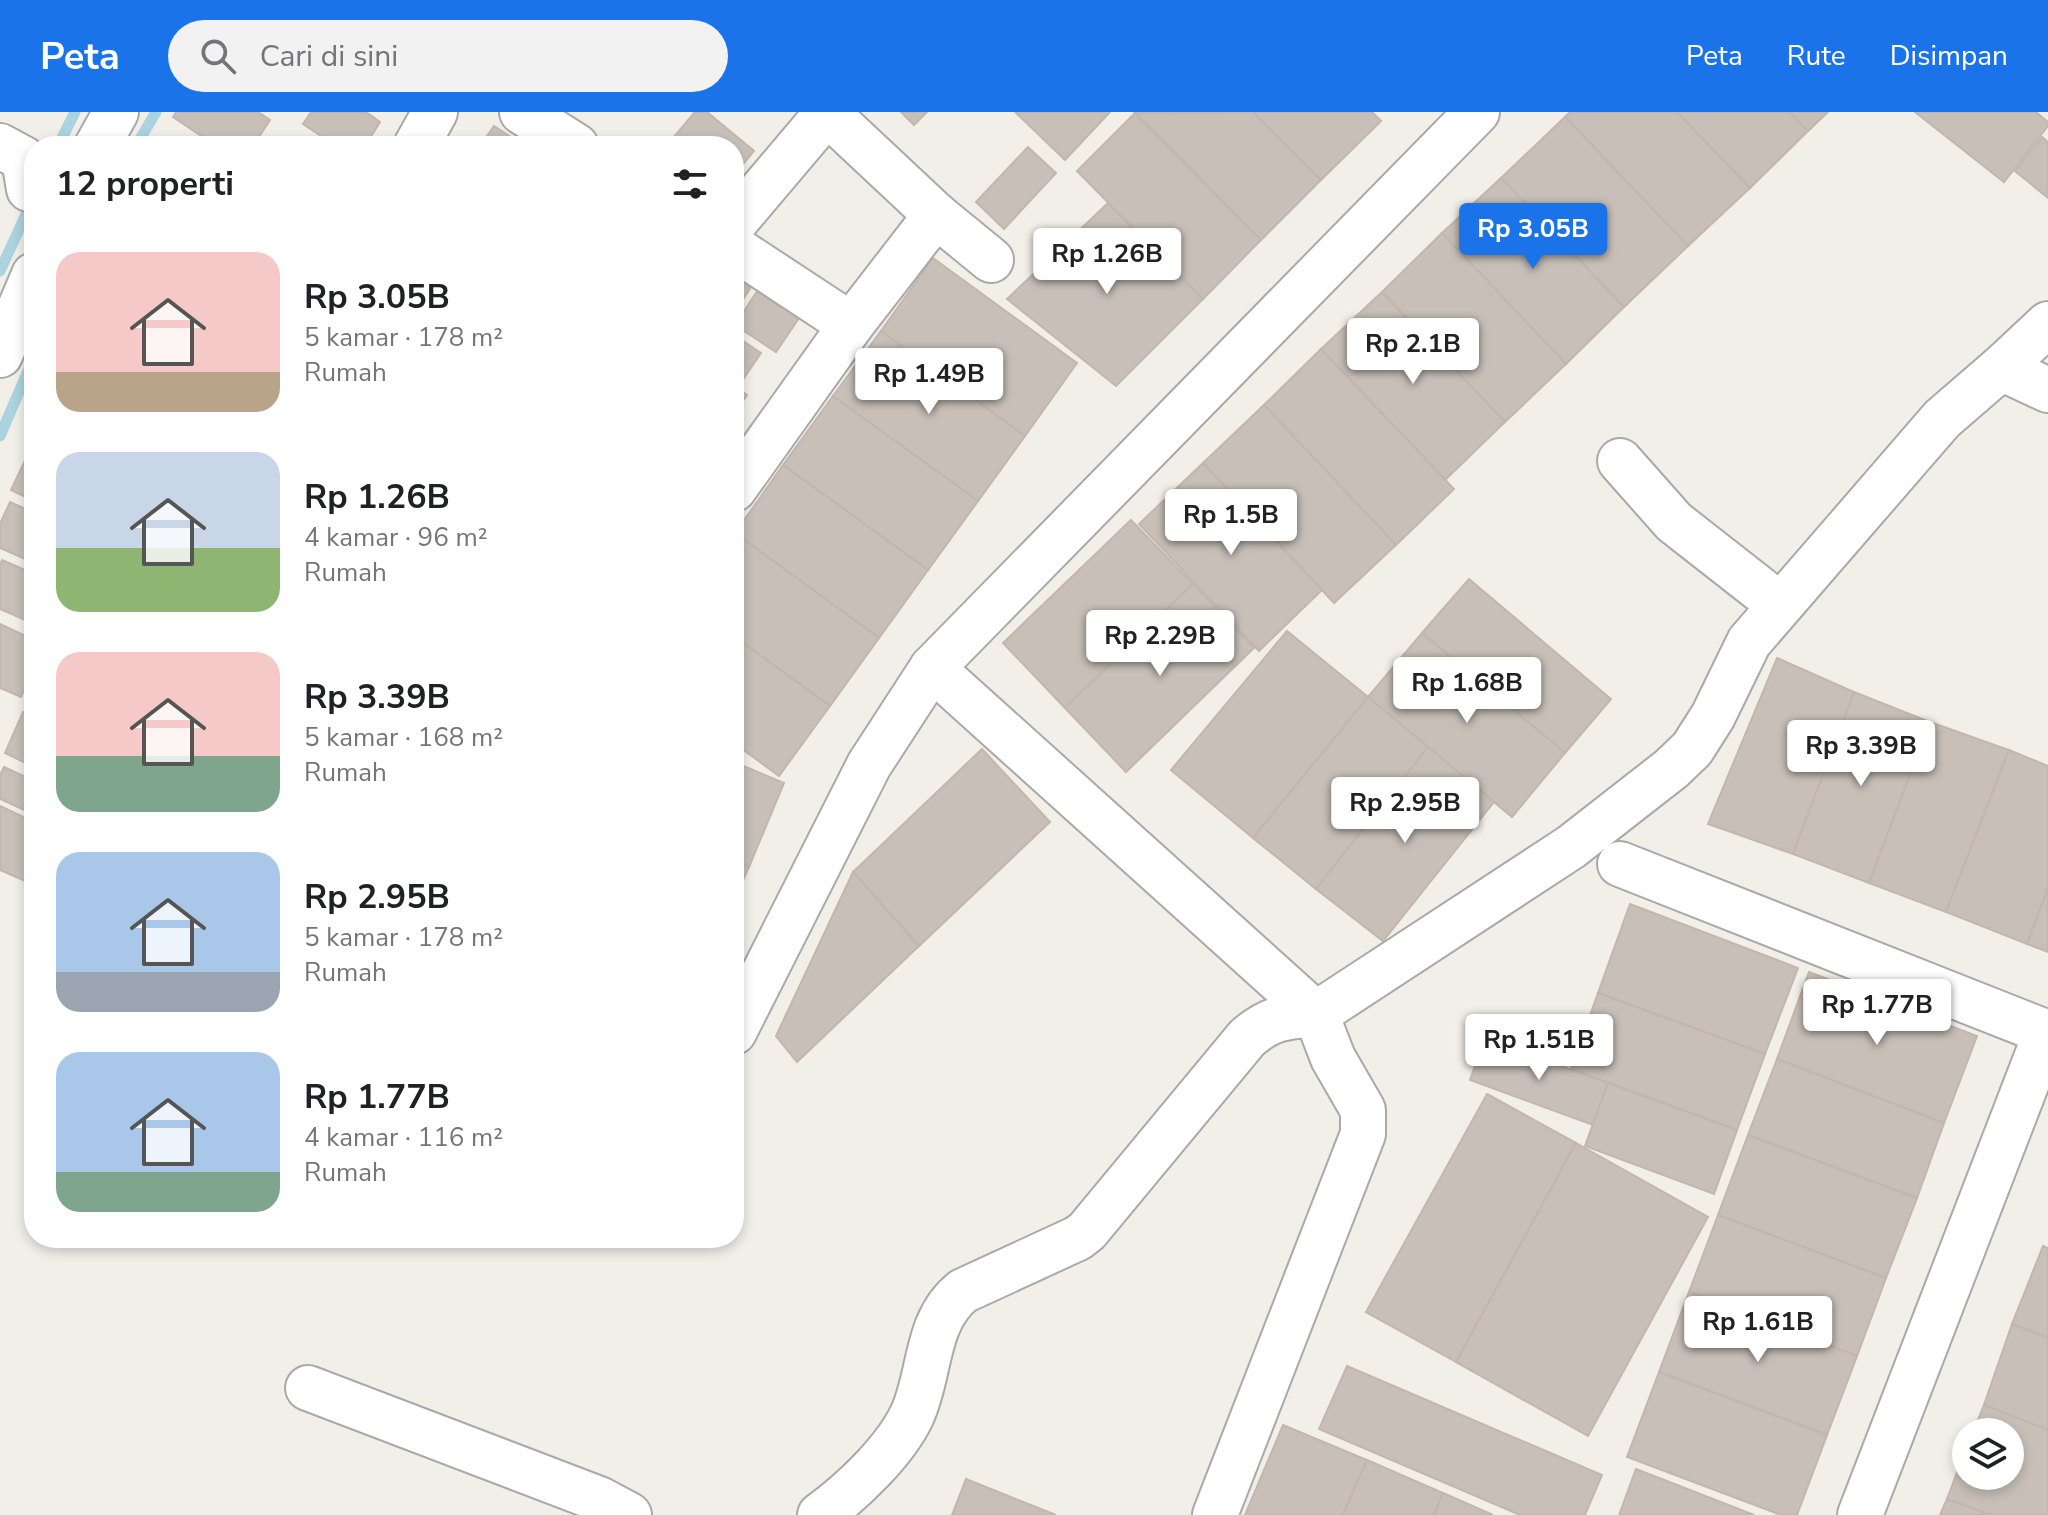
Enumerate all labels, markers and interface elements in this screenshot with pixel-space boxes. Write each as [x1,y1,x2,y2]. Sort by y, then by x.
search box [168,20,728,92]
text: Peta [40,31,120,82]
icon: search [196,34,240,78]
text: Cari di sini [260,36,398,77]
text: Peta [1686,37,1743,75]
text: Rute [1787,37,1846,75]
text: Disimpan [1890,37,2008,75]
text: 12 properti [56,161,234,207]
icon: filters [668,162,712,206]
pin: Rp 3.05B [1450,203,1616,271]
text: Rp 3.05B [1477,211,1589,246]
pin: Rp 1.26B [1024,228,1190,296]
text: Rp 1.26B [1051,236,1163,271]
text: Rp 3.05B [304,274,450,320]
icon: home [120,284,216,380]
pin: Rp 2.1B [1339,318,1487,386]
text: 5 kamar · 178 m² [304,320,503,355]
text: Rp 2.1B [1365,326,1461,361]
pin: Rp 1.49B [846,348,1012,416]
text: Rumah [304,355,387,390]
text: Rp 1.49B [873,356,985,391]
text: Rp 1.26B [304,474,450,520]
icon: home [120,484,216,580]
pin: Rp 1.5B [1157,489,1305,557]
text: Rp 1.5B [1183,497,1279,532]
text: 4 kamar · 96 m² [304,520,488,555]
text: Rumah [304,555,387,590]
pin: Rp 2.29B [1077,610,1243,678]
text: Rp 2.29B [1104,618,1216,653]
pin: Rp 1.68B [1384,657,1550,725]
text: Rp 1.68B [1411,665,1523,700]
text: Rp 3.39B [304,674,450,720]
icon: home [120,684,216,780]
text: 5 kamar · 168 m² [304,720,503,755]
pin: Rp 3.39B [1778,720,1944,788]
text: Rp 3.39B [1805,728,1917,763]
text: Rumah [304,755,387,790]
pin: Rp 2.95B [1322,777,1488,845]
text: Rp 2.95B [1349,785,1461,820]
text: Rp 2.95B [304,874,450,920]
icon: home [120,884,216,980]
text: 5 kamar · 178 m² [304,920,503,955]
text: Rumah [304,955,387,990]
pin: Rp 1.77B [1794,979,1960,1047]
text: Rp 1.77B [1821,987,1933,1022]
pin: Rp 1.51B [1456,1014,1622,1082]
text: Rp 1.51B [1483,1022,1595,1057]
text: Rp 1.77B [304,1074,450,1120]
icon: home [120,1084,216,1180]
text: 4 kamar · 116 m² [304,1120,503,1155]
text: Rumah [304,1155,387,1190]
pin: Rp 1.61B [1675,1296,1841,1364]
text: Rp 1.61B [1702,1304,1814,1339]
map controls [1952,1418,2024,1490]
button: layers [1952,1418,2024,1490]

